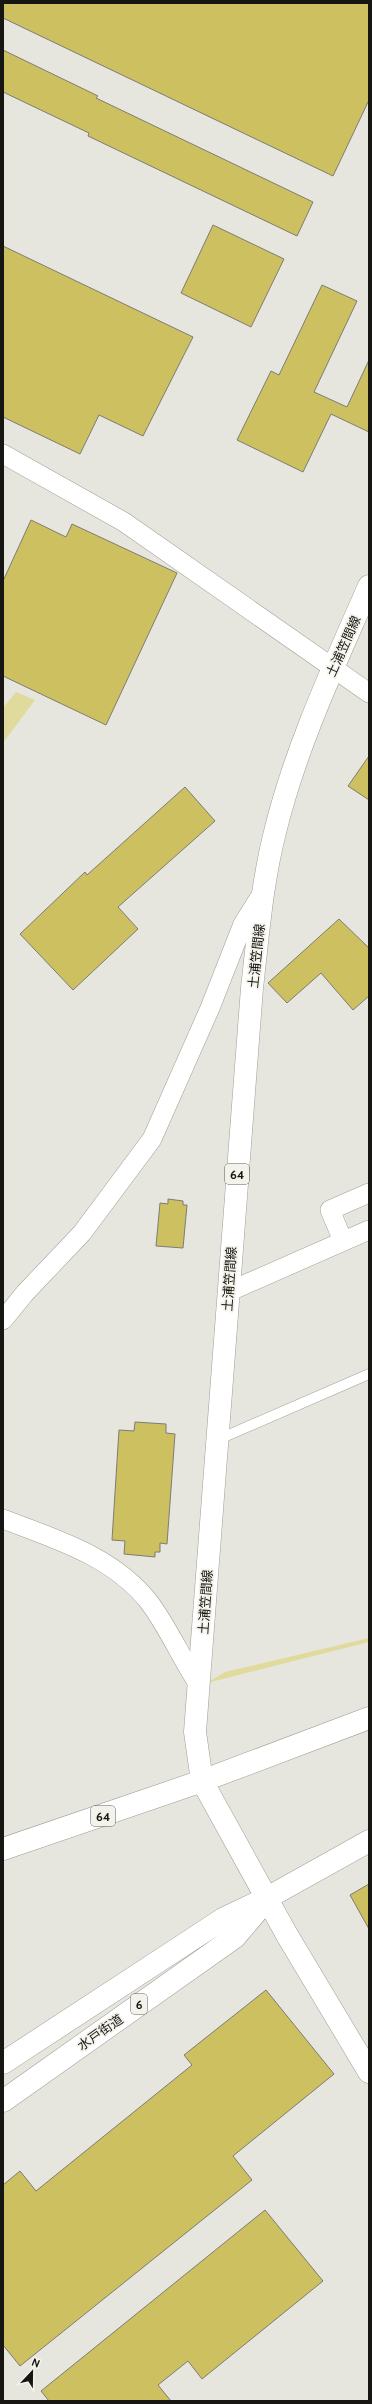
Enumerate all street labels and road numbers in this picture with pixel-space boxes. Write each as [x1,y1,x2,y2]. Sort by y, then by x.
street label: 土浦笠間線 [322,613,364,679]
street label: 土浦笠間線 [245,923,267,989]
road number: 64 [225,1164,249,1184]
street label: 土浦笠間線 [219,1246,239,1312]
street label: 土浦笠間線 [195,1569,215,1635]
road number: 64 [91,1806,115,1826]
road number: 6 [131,1994,147,2014]
street label: 水戸街道 [74,2011,126,2053]

